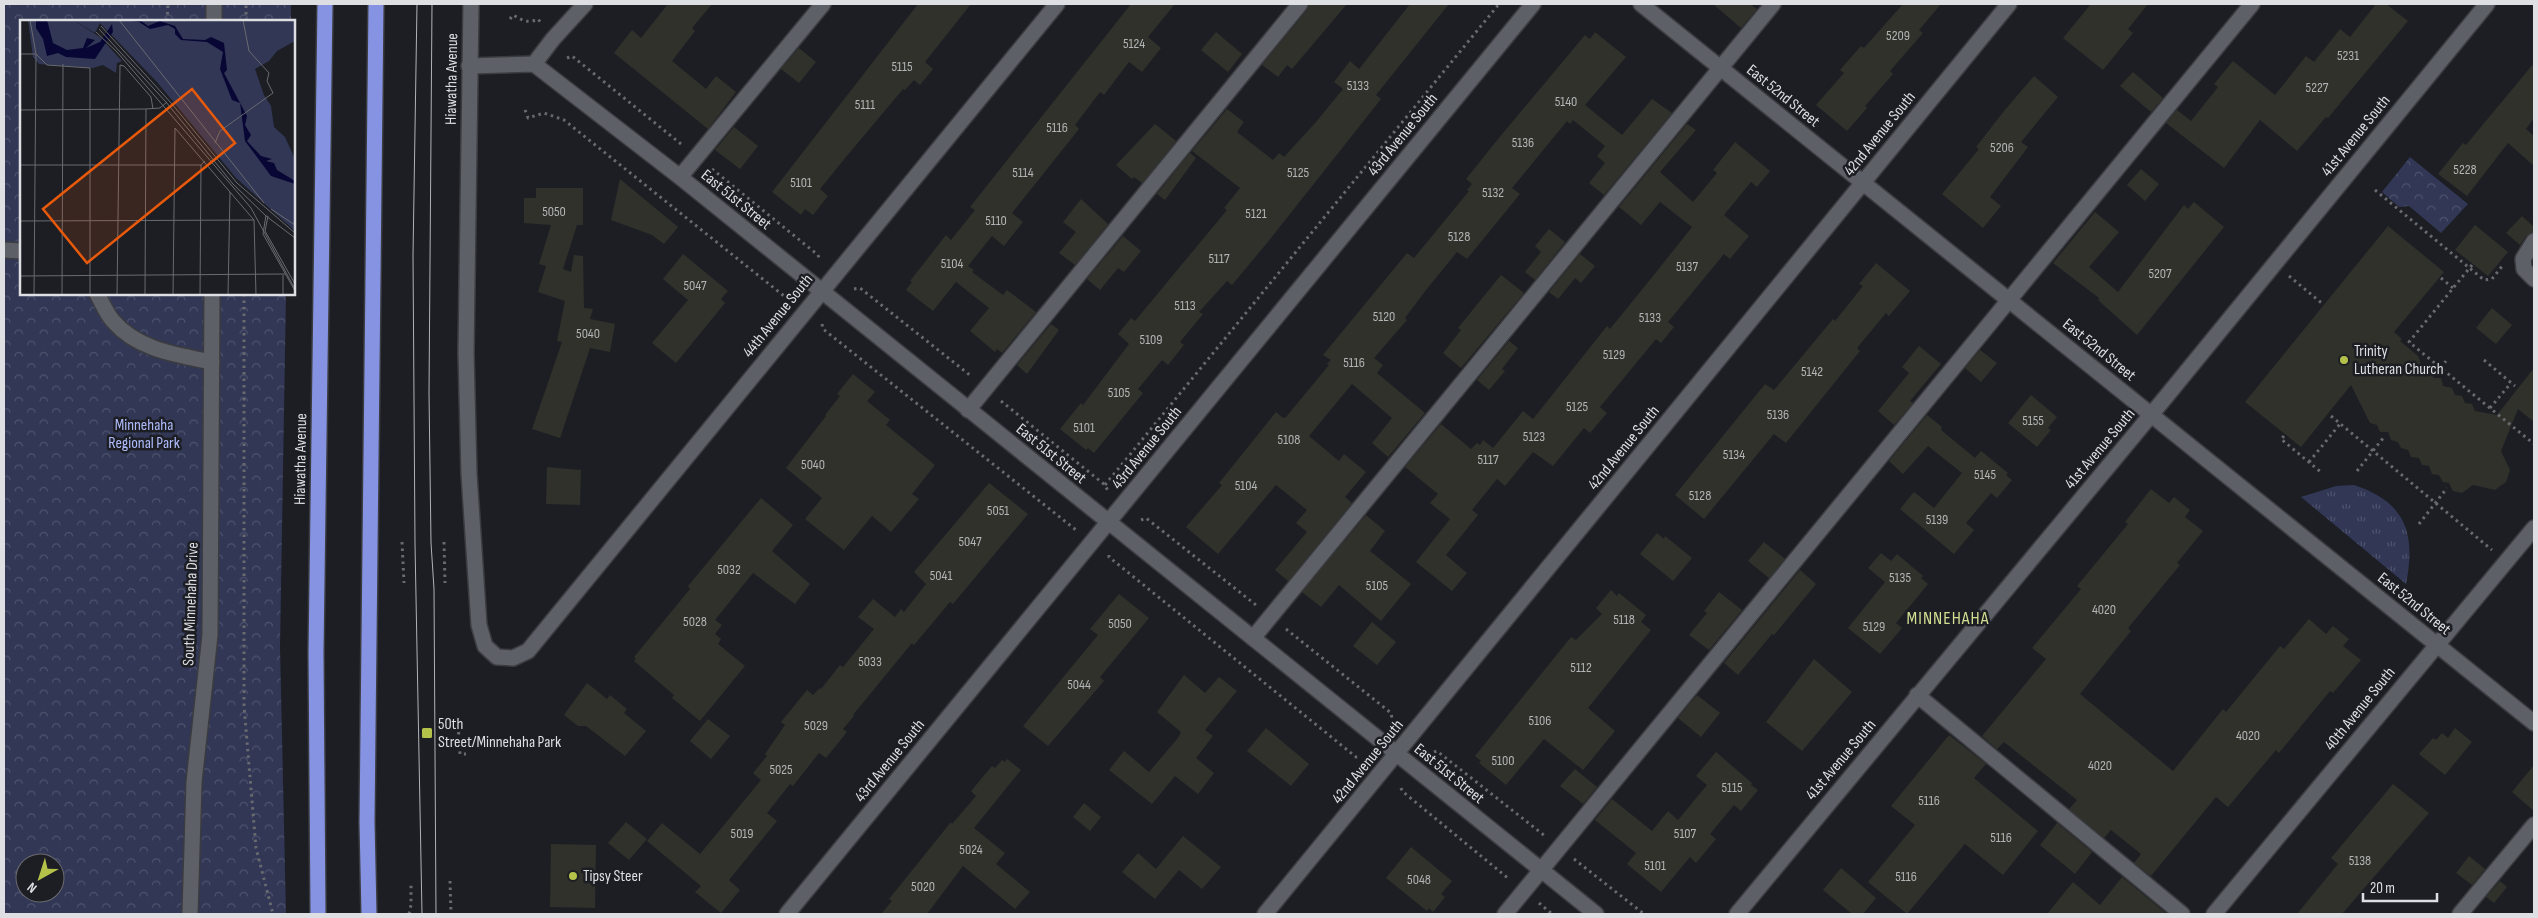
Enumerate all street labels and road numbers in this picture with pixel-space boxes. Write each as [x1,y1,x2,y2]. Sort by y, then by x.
street label: Hiawatha Avenue [442,33,462,125]
street label: East 52nd Street [1743,61,1823,131]
street label: 42nd Avenue South [1840,88,1920,180]
street label: 43rd Avenue South [1364,90,1442,180]
street label: 41st Avenue South [2317,92,2395,180]
street label: East 51st Street [697,166,775,234]
street label: 44th Avenue South [739,271,817,361]
street label: East 52nd Street [2059,315,2139,385]
street label: 42nd Avenue South [1584,402,1664,494]
street label: 43rd Avenue South [1108,403,1186,493]
street label: 41st Avenue South [2061,405,2139,493]
street label: Hiawatha Avenue [291,413,311,505]
street label: East 51st Street [1012,420,1090,488]
street label: South Minnehaha Drive [179,542,203,666]
street label: East 52nd Street [2374,569,2454,639]
street label: 40th Avenue South [2321,664,2399,754]
street label: 43rd Avenue South [851,716,929,806]
street label: 42nd Avenue South [1328,716,1408,808]
street label: 41st Avenue South [1802,716,1880,804]
street label: East 51st Street [1410,740,1488,808]

